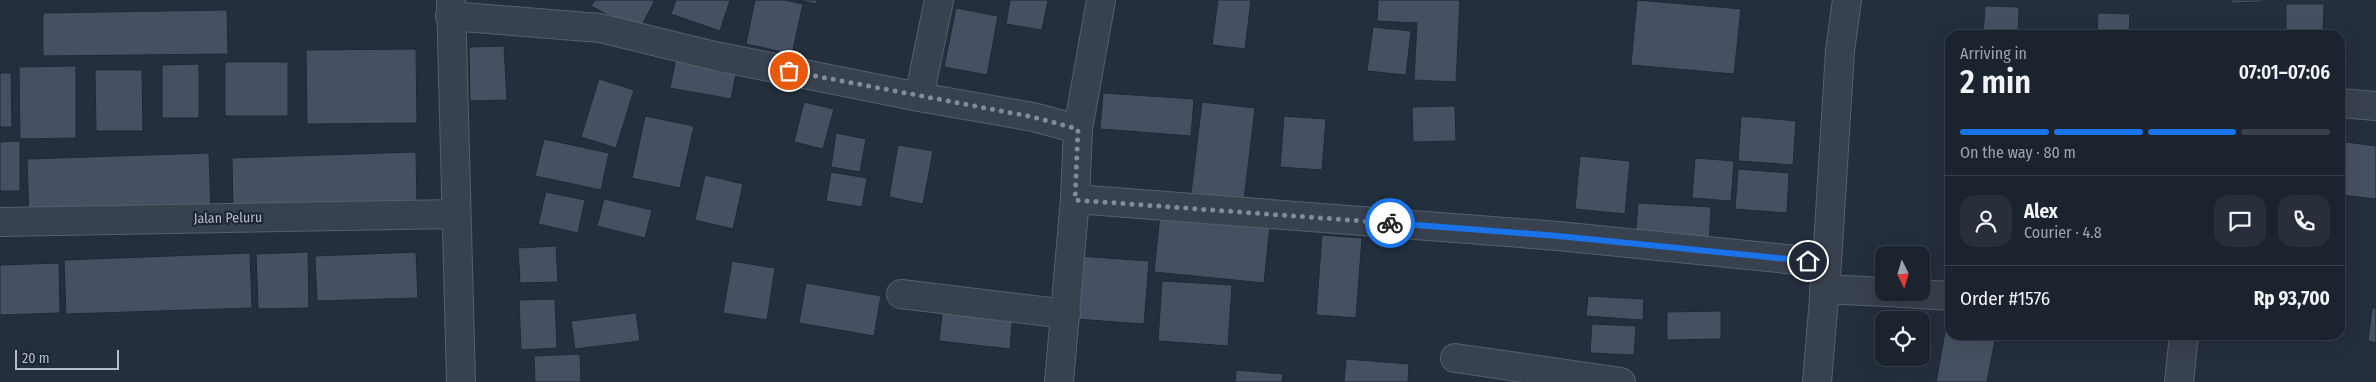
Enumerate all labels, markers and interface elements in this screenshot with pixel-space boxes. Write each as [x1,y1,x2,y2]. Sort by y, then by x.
text: Arriving in [1960,44,2027,63]
pin [768,50,810,92]
icon: bag [775,57,803,85]
text: 07:01–07:06 [2239,61,2330,84]
text: 2 min [1960,63,2031,101]
text: On the way · 80 m [1960,143,2076,162]
button: person [1960,195,2012,247]
button: chat [2214,195,2266,247]
button: phone [2278,195,2330,247]
courier [1365,198,1415,248]
text: Alex [2024,200,2058,223]
street label: Jalan Peluru [193,209,263,227]
icon: bike [1376,209,1404,237]
text: Courier · 4.8 [2024,223,2102,242]
pin [1787,240,1829,282]
north arrow [1875,246,1930,301]
map controls [1875,246,1930,366]
icon: home [1794,247,1822,275]
text: Order #1576 [1960,287,2050,310]
text: Rp 93,700 [2254,287,2330,310]
button: locate [1875,311,1930,366]
scale bar [15,347,119,370]
text: 20 m [22,350,50,367]

